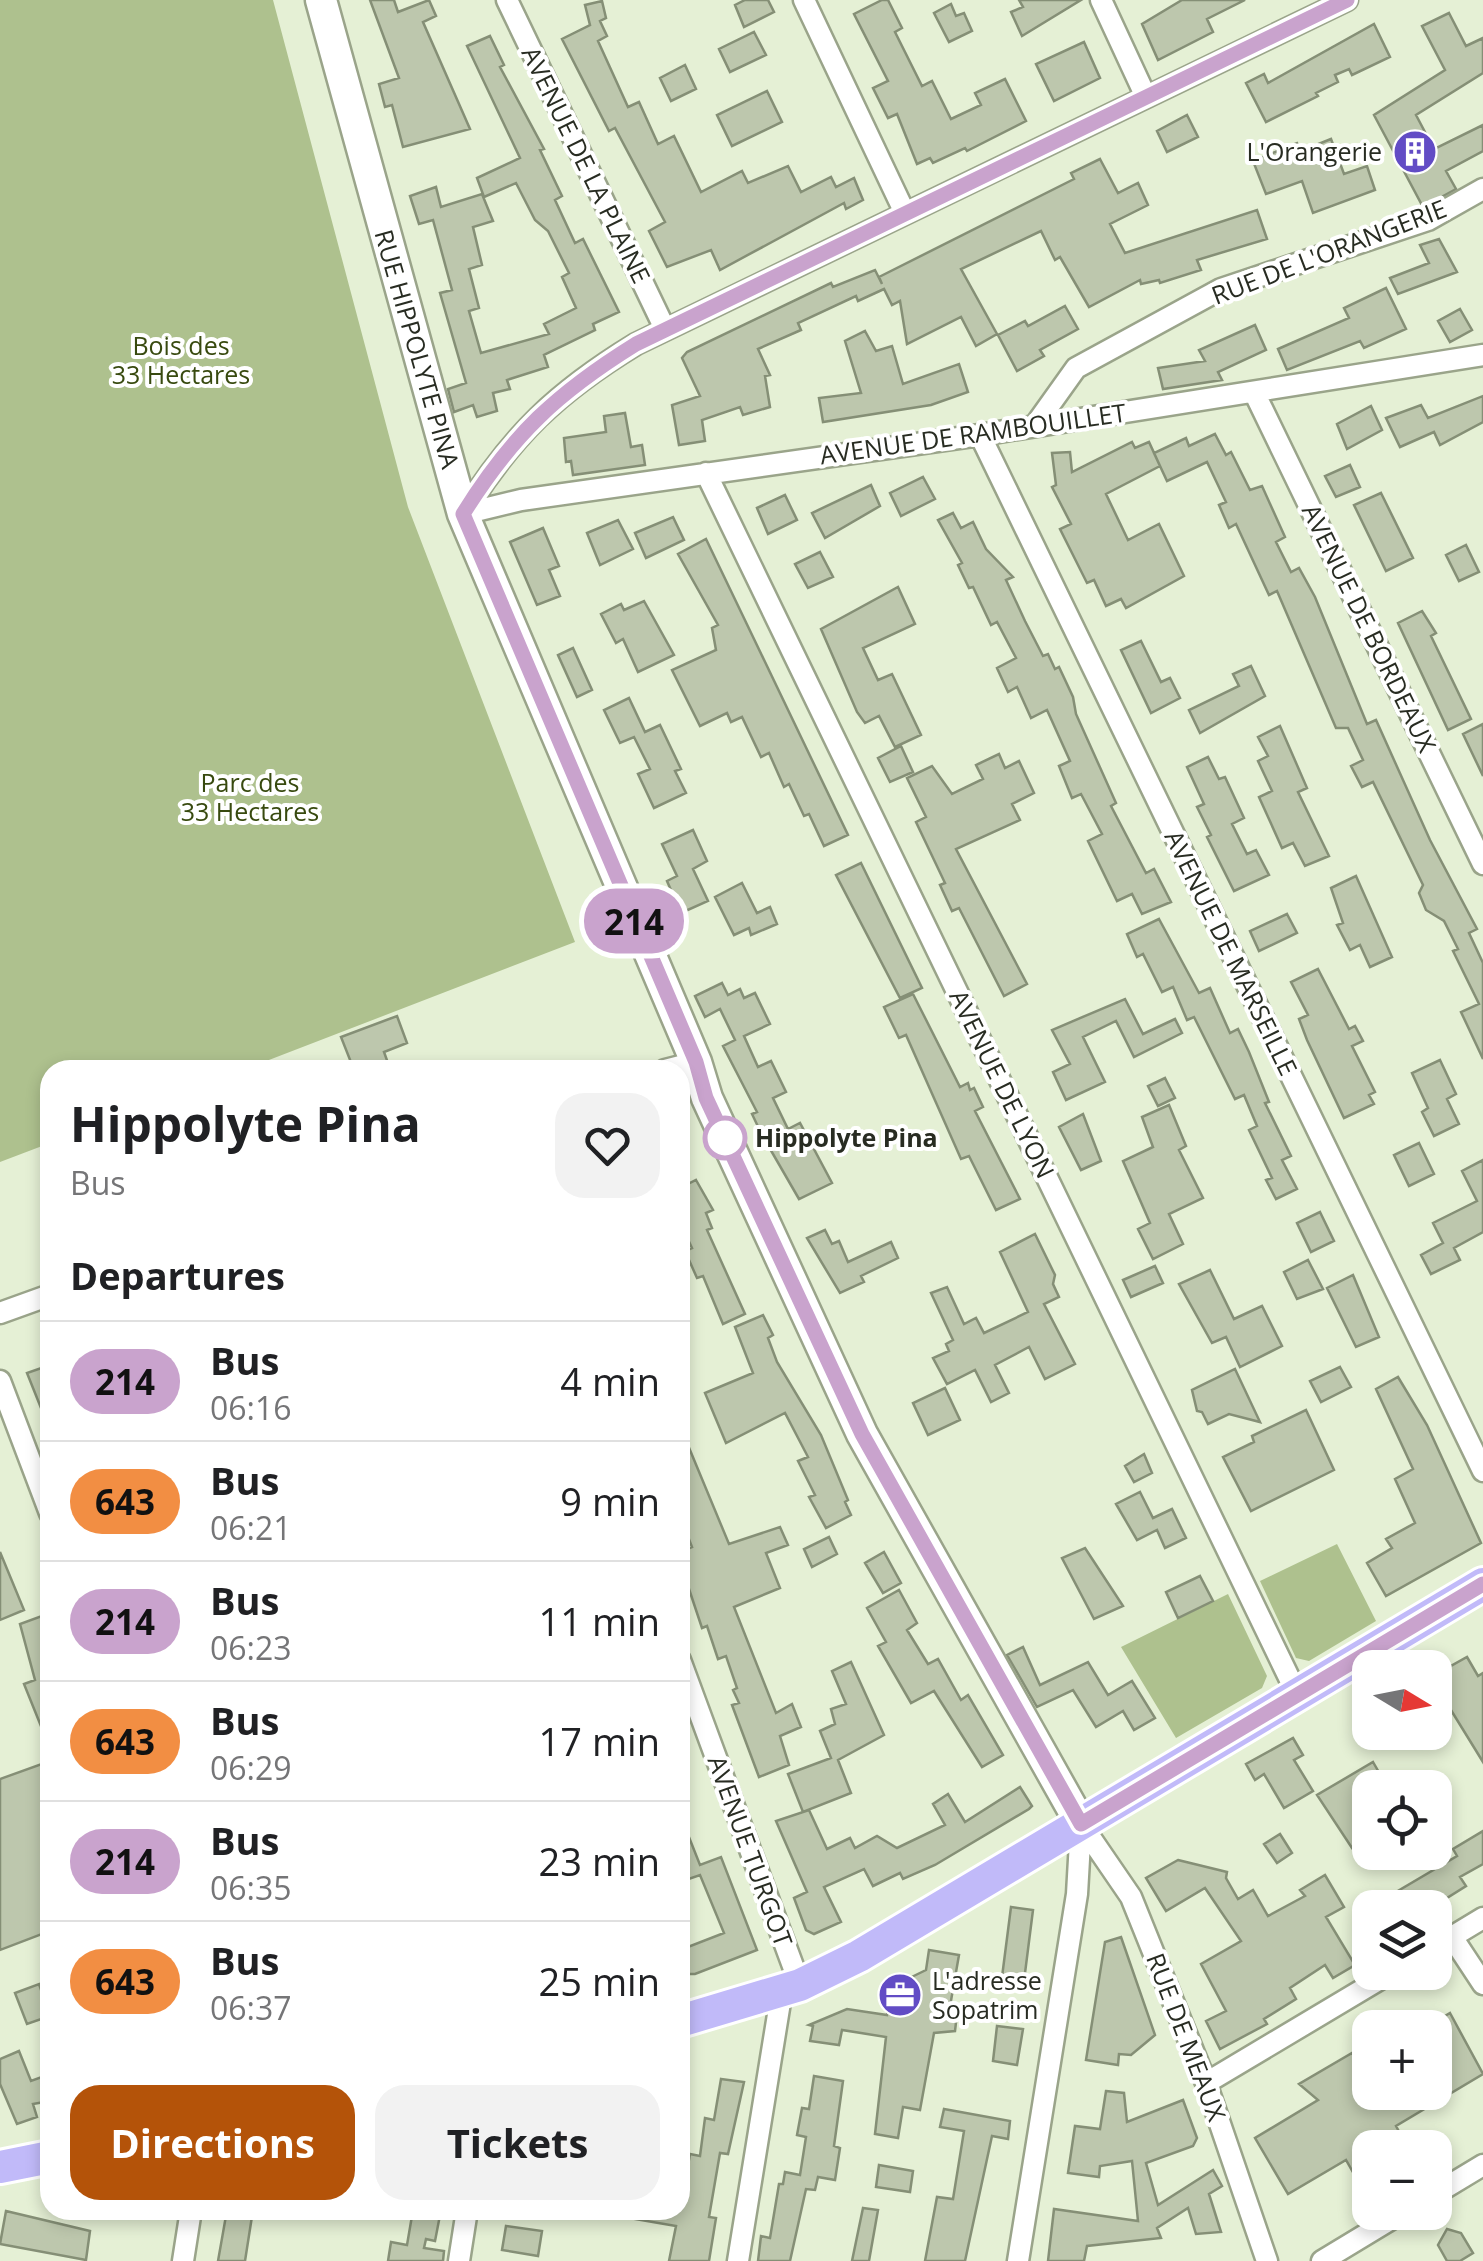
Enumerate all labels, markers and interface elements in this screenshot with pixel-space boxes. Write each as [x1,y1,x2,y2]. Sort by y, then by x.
street label: AVENUE DE LA PLAINE [515,40,659,289]
building icon: L'Orangerie [1392,129,1438,175]
place label: L'Orangerie [1246,134,1382,168]
street label: RUE DE L'ORANGERIE [1206,191,1451,312]
street label: RUE HIPPOLYTE PINA [368,225,468,472]
park label: Bois des 33 Hectares [112,328,250,391]
street label: AVENUE DE RAMBOUILLET [818,395,1128,471]
street label: AVENUE DE BORDEAUX [1295,498,1445,758]
park label: Parc des 33 Hectares [181,765,319,828]
street label: AVENUE DE MARSEILLE [1158,824,1306,1081]
line badge: 214 [576,888,692,954]
text: 214 [604,898,664,945]
street label: AVENUE DE LYON [942,984,1063,1184]
text: Hippolyte Pina [70,1091,421,1156]
button: heart [555,1093,660,1198]
marker: Hippolyte Pina [704,1117,746,1159]
place label: Hippolyte Pina [755,1120,938,1154]
text: Bus [70,1161,126,1204]
text: Departures [70,1249,285,1301]
text: Bus [210,1334,279,1386]
text: 4 min [560,1355,660,1407]
text: 214 [95,1358,155,1405]
text: 06:16 [210,1386,292,1429]
text: Bus [210,1454,279,1506]
text: 9 min [560,1475,660,1527]
text: 643 [95,1478,155,1525]
text: 06:21 [210,1506,292,1549]
text: Bus [210,1574,279,1626]
text: 11 min [539,1595,660,1647]
text: 214 [95,1598,155,1645]
text: 06:23 [210,1626,292,1669]
north arrow [1352,1650,1452,1750]
map controls [1352,1650,1452,2230]
text: Bus [210,1694,279,1746]
text: 17 min [539,1715,660,1767]
text: 643 [95,1718,155,1765]
text: 06:29 [210,1746,292,1789]
street label: AVENUE TURGOT [701,1750,801,1951]
button: locate [1352,1770,1452,1870]
text: Bus [210,1814,279,1866]
text: 23 min [539,1835,660,1887]
text: 214 [95,1838,155,1885]
text: 06:35 [210,1866,292,1909]
button: layers [1352,1890,1452,1990]
text: Bus [210,1934,279,1986]
street label: RUE DE MEAUX [1139,1948,1235,2126]
text: 25 min [539,1955,660,2007]
text: 643 [95,1958,155,2005]
place label: L'adresse Sopatrim [932,1963,1042,2026]
office icon: L'adresse Sopatrim [877,1972,923,2018]
text: 06:37 [210,1986,292,2029]
button: + [1352,2010,1452,2110]
button: Directions [70,2085,355,2200]
button: Tickets [375,2085,660,2200]
button: − [1352,2130,1452,2230]

